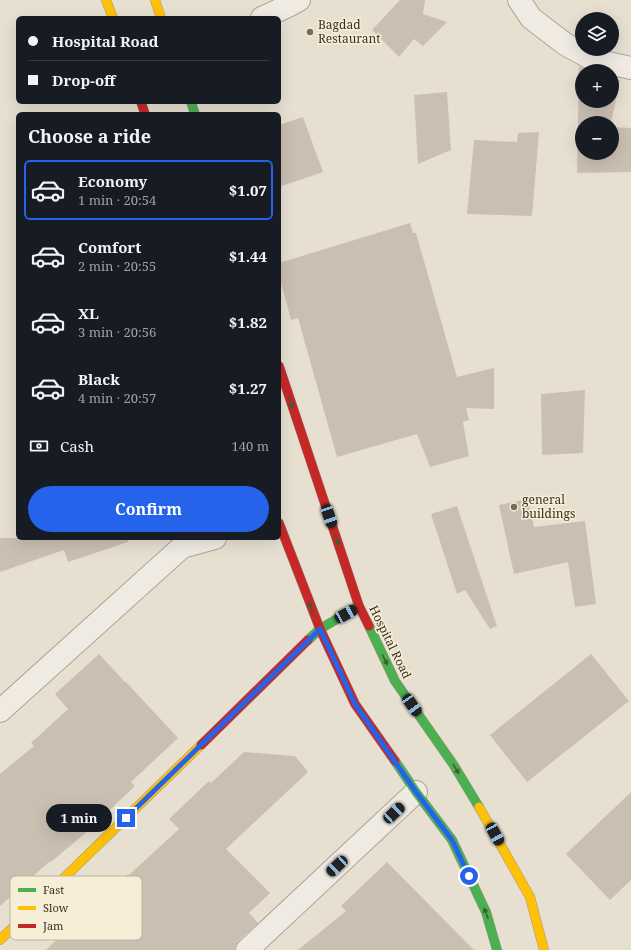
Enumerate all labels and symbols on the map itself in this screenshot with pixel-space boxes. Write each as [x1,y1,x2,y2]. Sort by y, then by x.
place label: Bagdad Restaurant [318,16,380,47]
marker: Bagdad Restaurant [305,27,315,37]
one-way arrow [289,397,295,409]
place label: general buildings [522,491,575,522]
marker: general buildings [509,502,519,512]
car [320,503,338,529]
one-way arrow [334,534,340,546]
one-way arrow [308,600,314,612]
street label: Hospital Road [365,602,416,682]
car [333,603,359,625]
one-way arrow [382,654,388,666]
car [400,692,424,718]
one-way arrow [452,763,459,775]
car [381,800,407,826]
callout: 1 min [46,804,112,832]
route end [117,809,135,827]
car [484,821,506,847]
car [324,853,350,879]
route start [460,867,478,885]
legend [10,876,142,940]
text: Fast [43,882,64,897]
text: Slow [43,900,69,915]
one-way arrow [482,906,488,918]
text: Jam [42,918,64,933]

